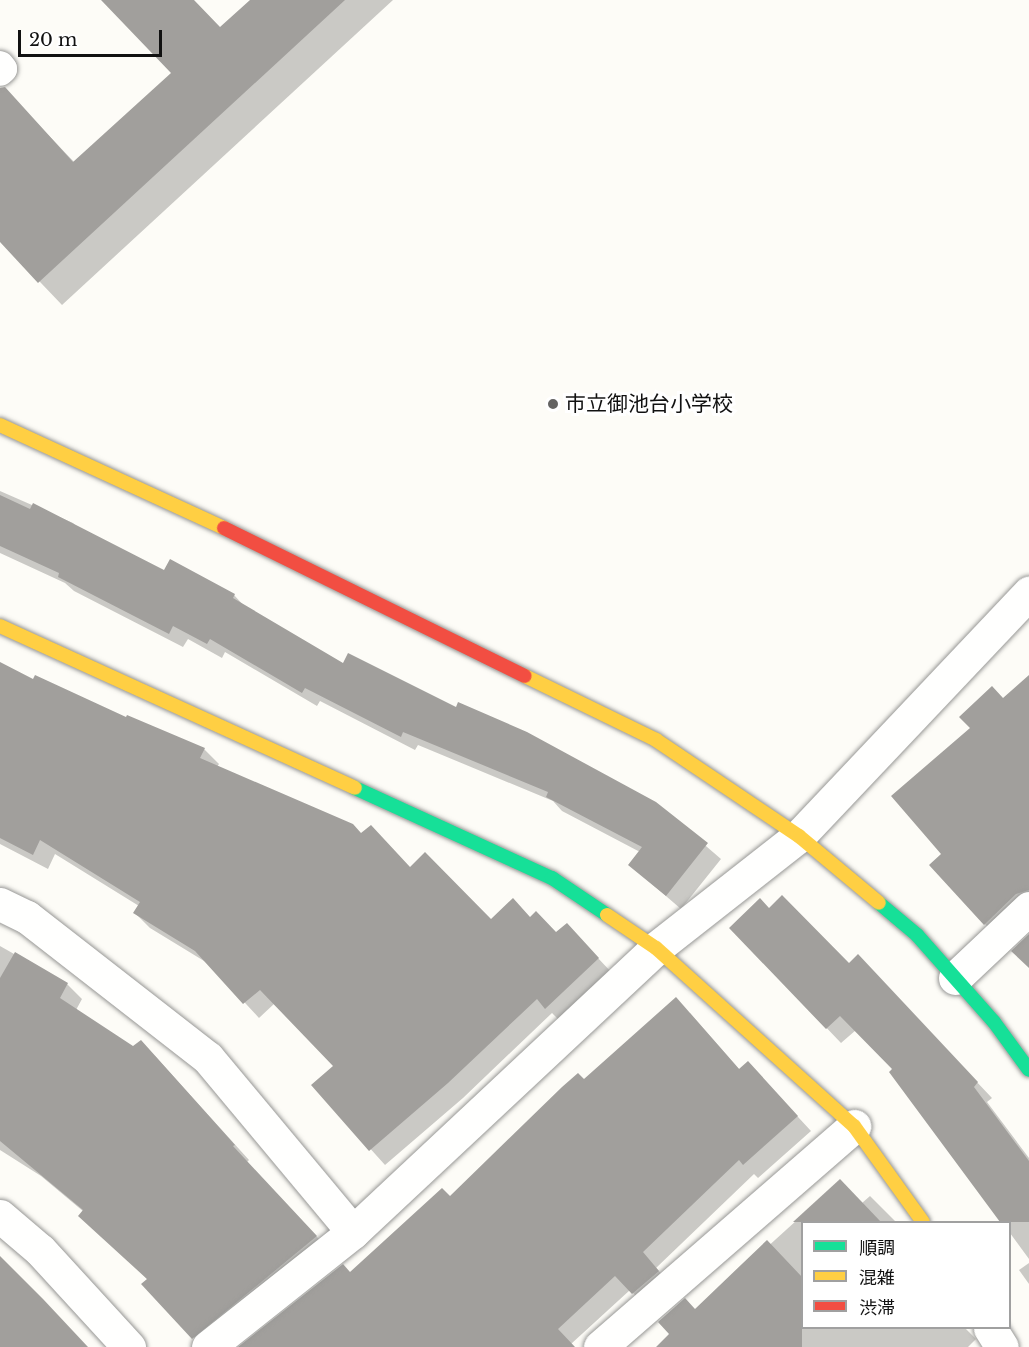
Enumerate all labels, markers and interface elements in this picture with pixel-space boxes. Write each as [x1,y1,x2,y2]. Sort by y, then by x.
scale bar [21,18,165,56]
text: 20 m [29,29,77,51]
place label: 市立御池台小学校 [565,391,733,417]
marker: 市立御池台小学校 [546,397,560,411]
legend [801,1221,1011,1329]
text: 順調 [859,1237,895,1259]
text: 混雑 [859,1267,895,1289]
text: 渋滞 [859,1297,895,1319]

